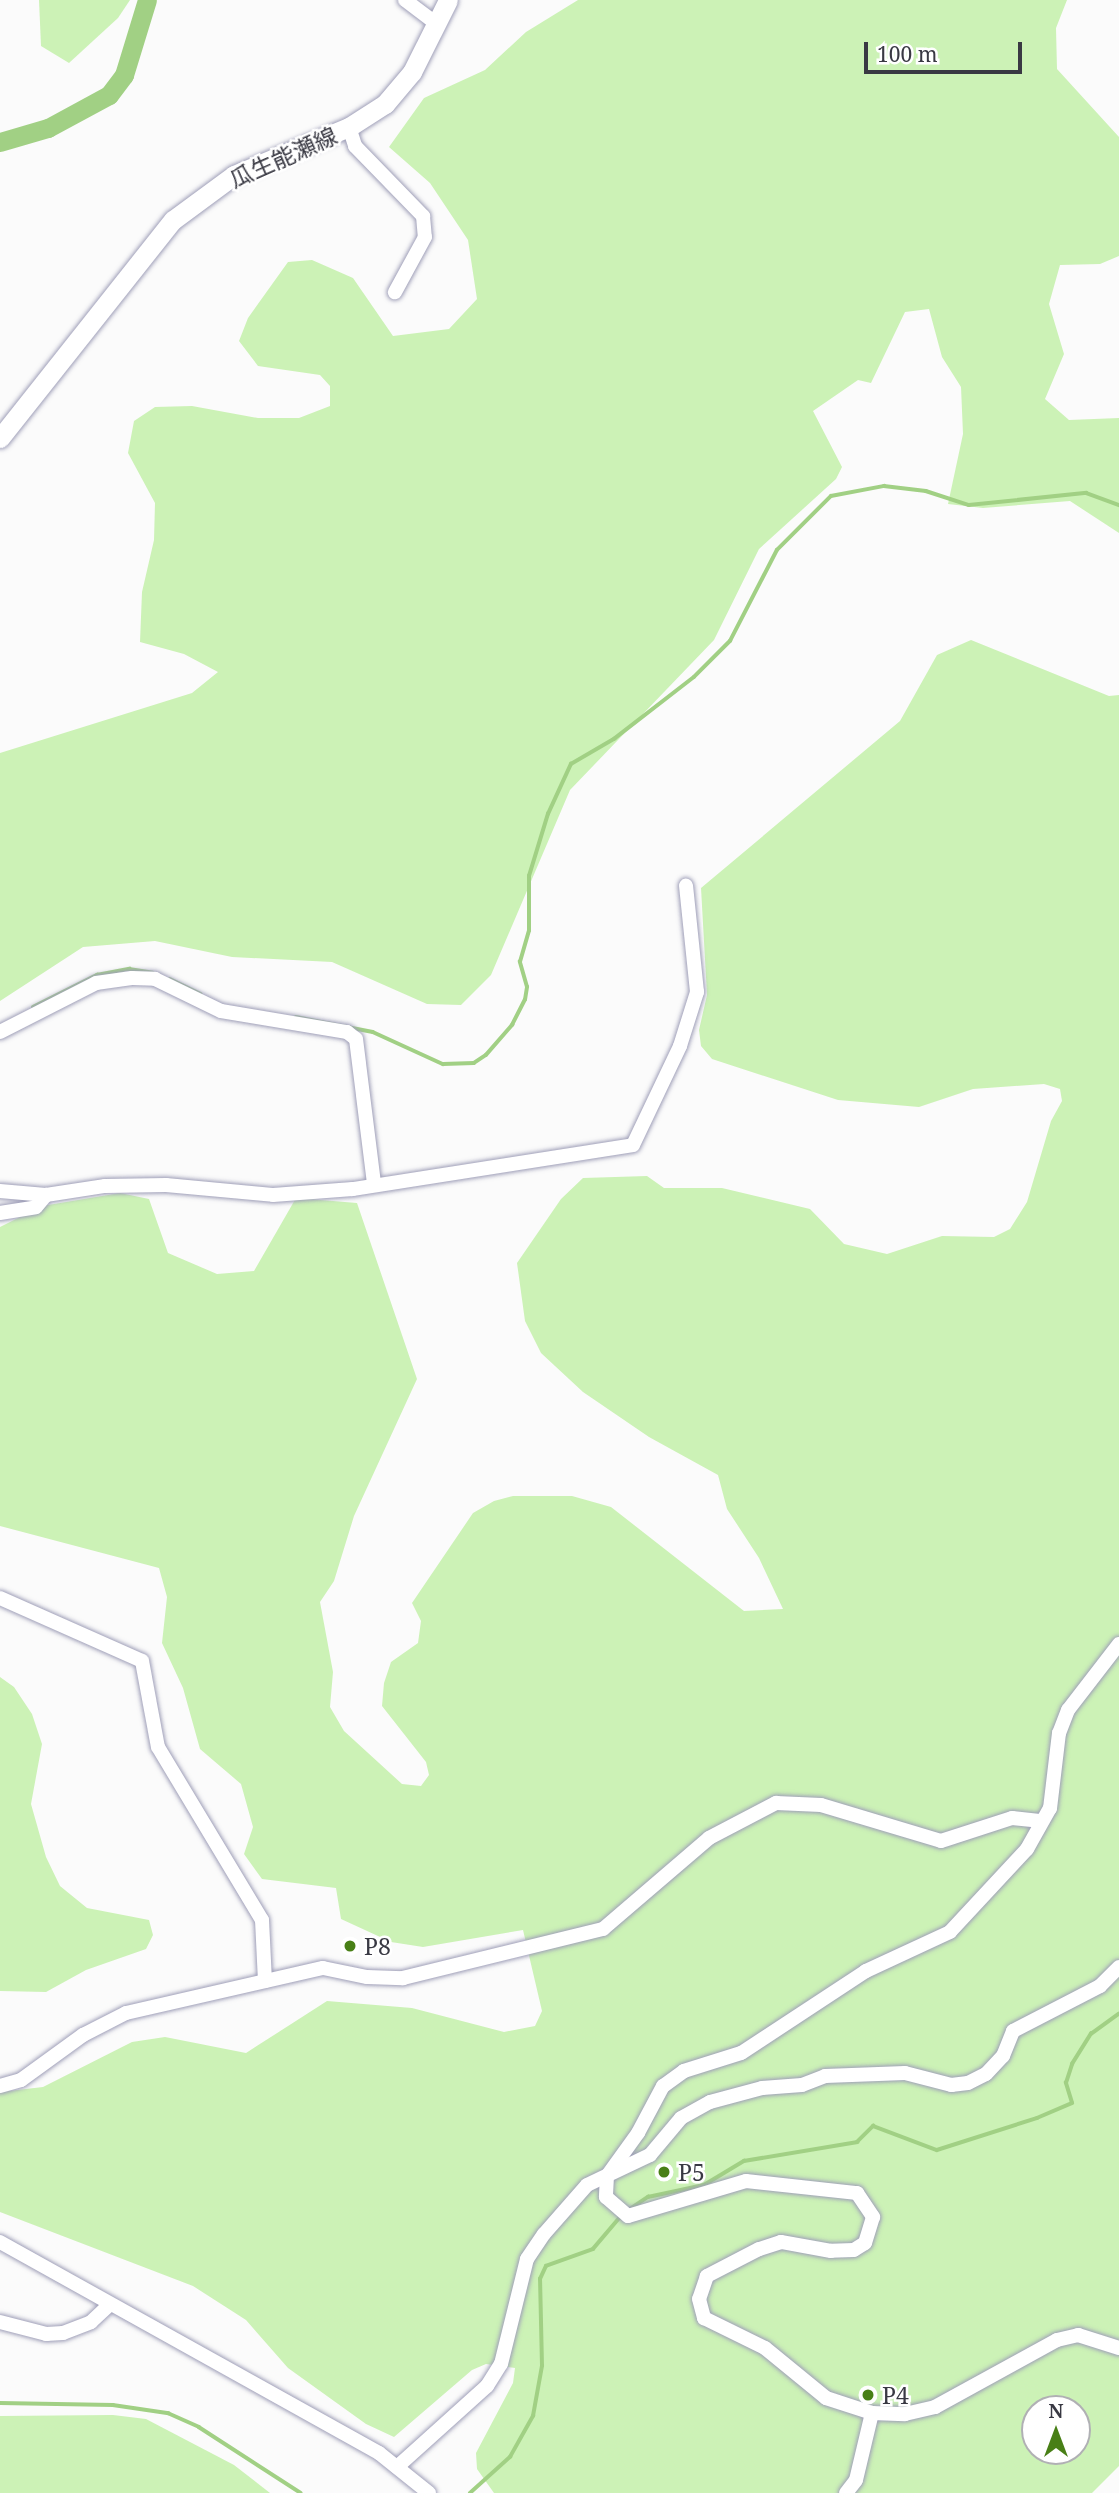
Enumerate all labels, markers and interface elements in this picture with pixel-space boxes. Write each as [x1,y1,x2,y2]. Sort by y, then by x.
scale bar [867,28,1024,72]
text: 100 m [877,40,938,68]
street label: 瓜生能瀬線 [225,121,341,193]
place label: P8 [364,1932,391,1960]
marker: P8 [342,1938,358,1954]
place label: P5 [678,2158,705,2186]
marker: P5 [656,2164,672,2180]
place label: P4 [882,2381,909,2409]
marker: P4 [860,2387,876,2403]
north arrow [1021,2395,1091,2465]
text: N [1049,2398,1063,2424]

